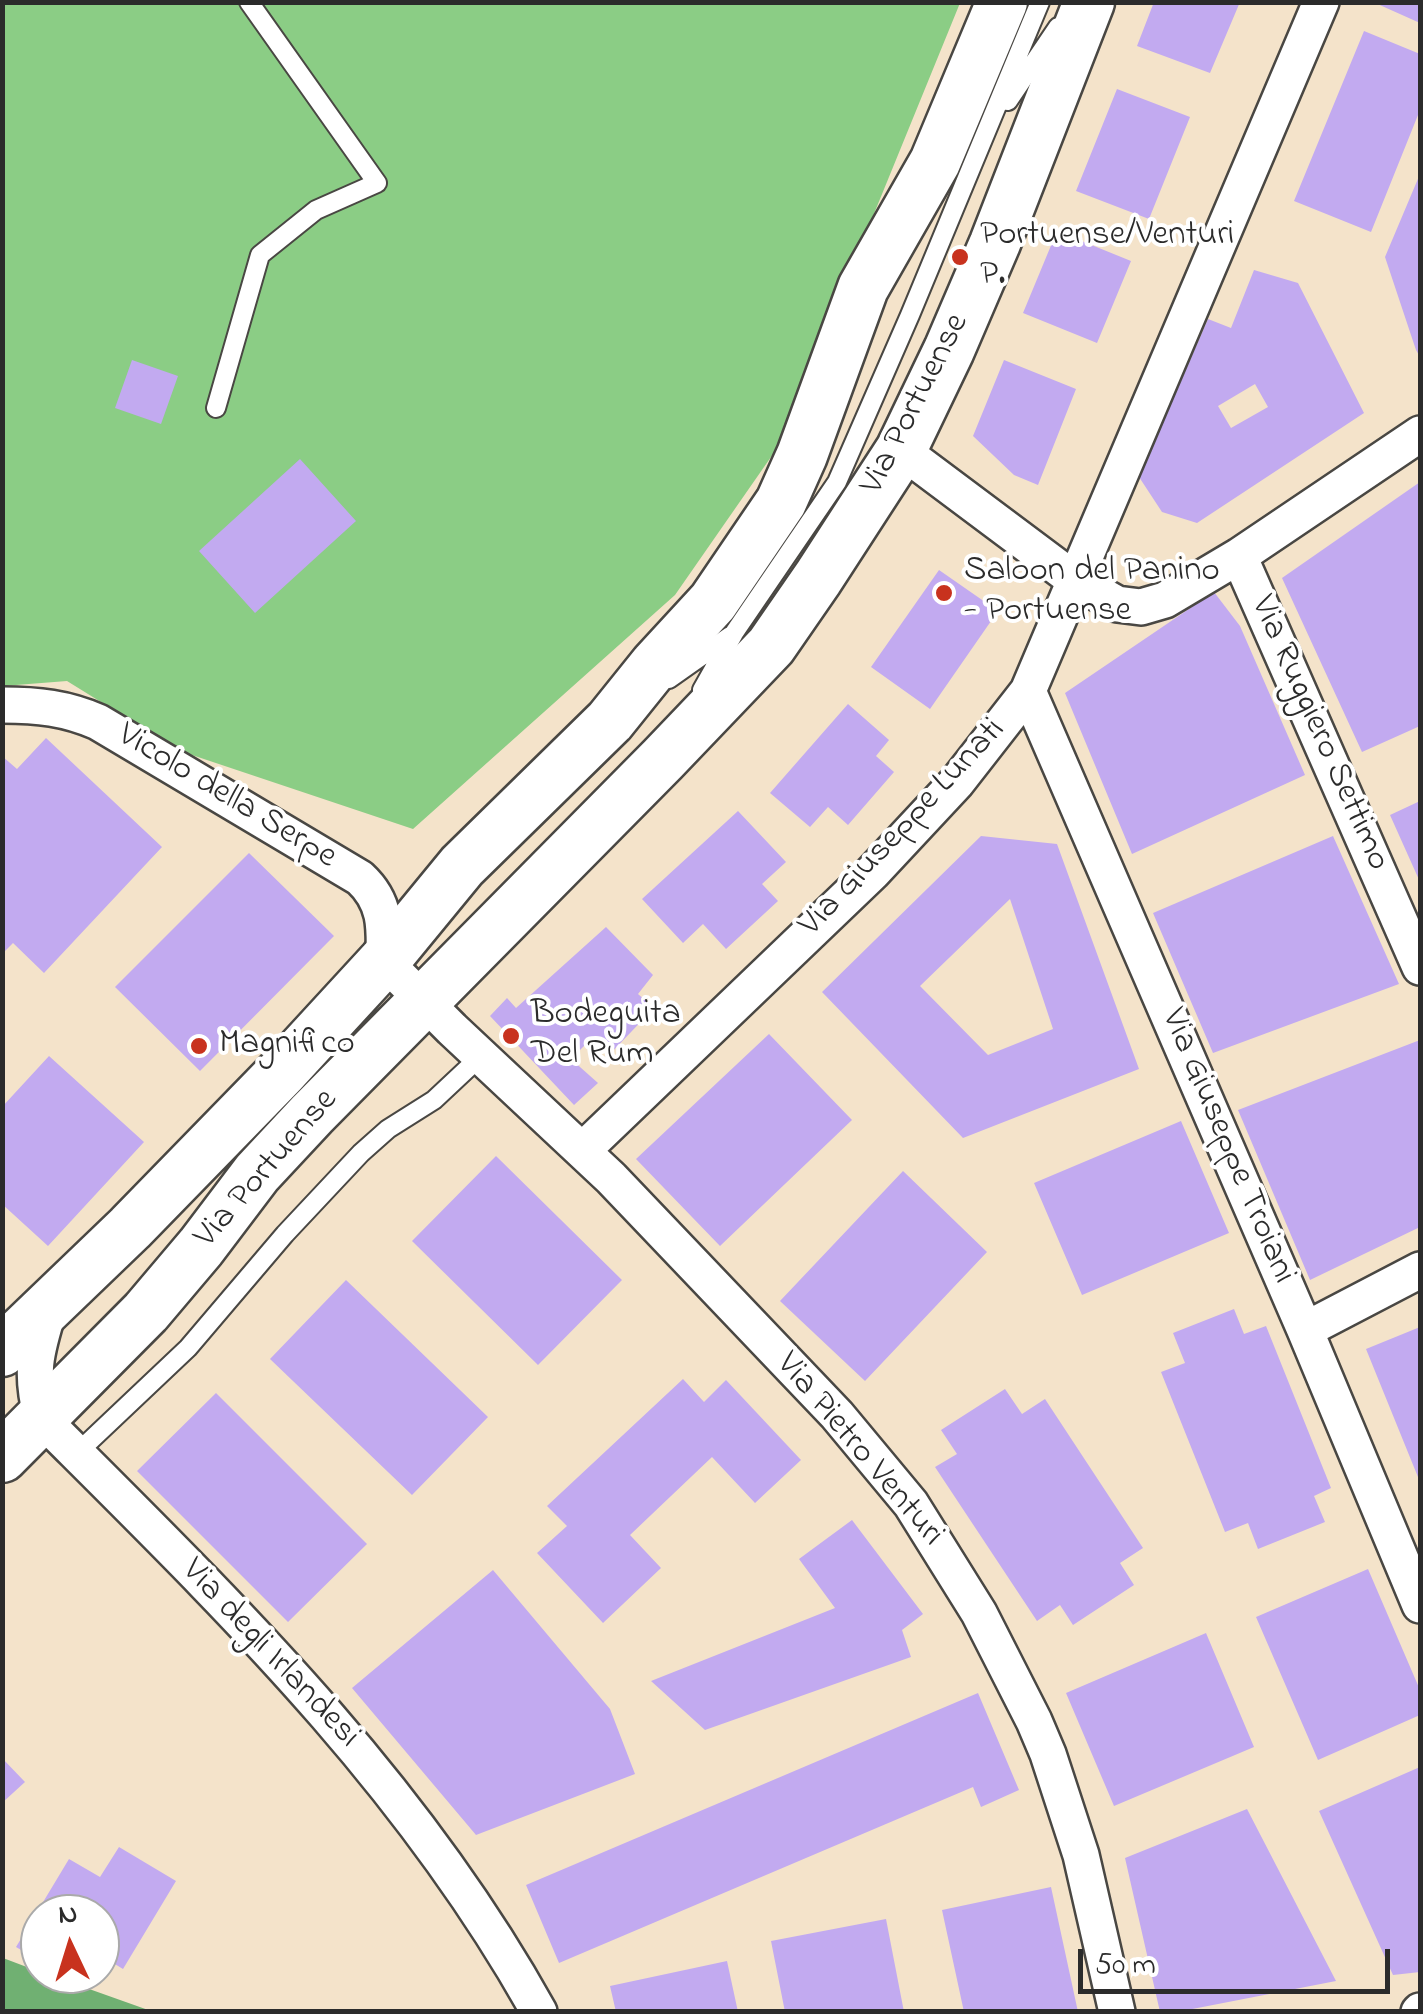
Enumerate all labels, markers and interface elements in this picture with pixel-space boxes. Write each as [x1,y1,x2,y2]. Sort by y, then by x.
place label: Portuense/Venturi P. [980,216,1234,298]
marker: Portuense/Venturi P. [949,246,971,268]
street label: Via Portuense [853,307,981,503]
place label: Saloon del Panino - Portuense [964,552,1220,634]
marker: Saloon del Panino - Portuense [933,582,955,604]
street label: Via Ruggiero Settimo [1239,590,1397,878]
street label: Via Giuseppe Lunati [792,711,1016,947]
street label: Vicolo della Serpe [109,716,343,880]
place label: Bodeguita Del Rum [531,995,681,1077]
street label: Via Giuseppe Troiani [1149,1003,1303,1291]
place label: Magnifico [219,1025,355,1067]
marker: Bodeguita Del Rum [500,1025,522,1047]
marker: Magnifico [188,1035,210,1057]
street label: Via Portuense [187,1082,349,1258]
street label: Via Pietro Venturi [765,1346,951,1556]
street label: Via degli Irlandesi [171,1552,367,1758]
north arrow [20,1894,120,1994]
text: N [57,1894,79,1937]
scale bar [1083,1929,1396,1991]
text: 50 m [1095,1944,1156,1988]

